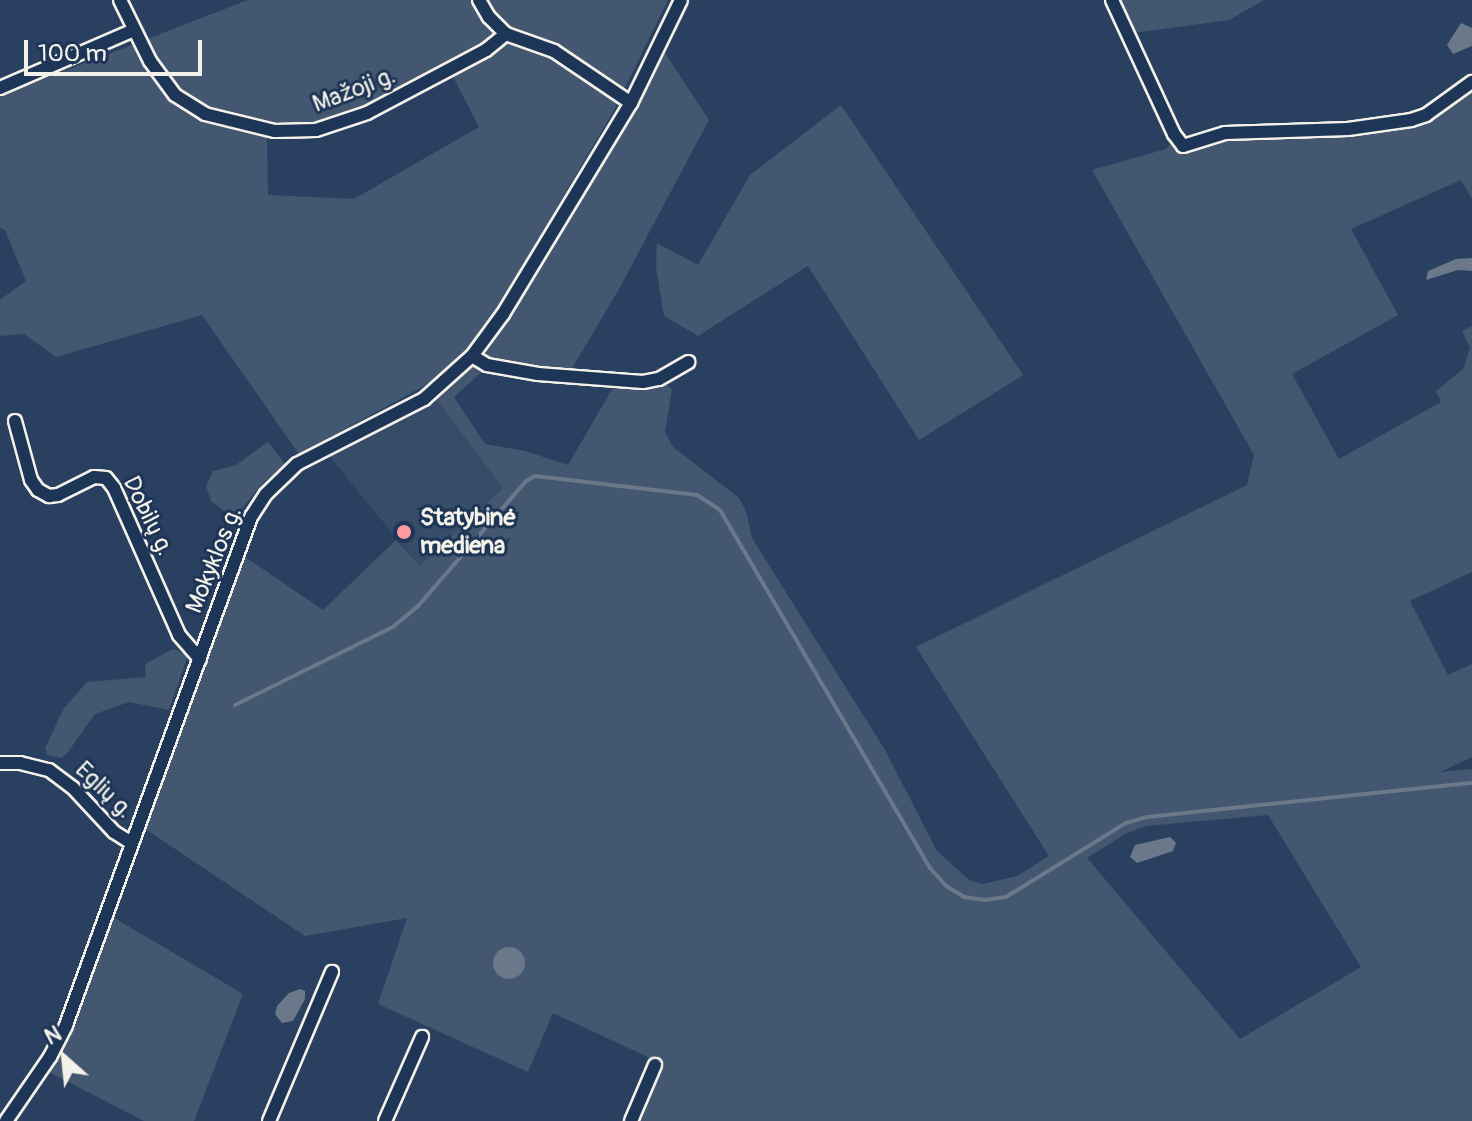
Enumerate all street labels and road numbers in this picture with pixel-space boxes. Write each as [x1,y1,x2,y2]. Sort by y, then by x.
street label: Mažoji g. [309,61,399,119]
street label: Dobilų g. [116,472,180,560]
street label: Mokyklos g. [180,503,248,617]
street label: Eglių g. [69,756,139,824]

